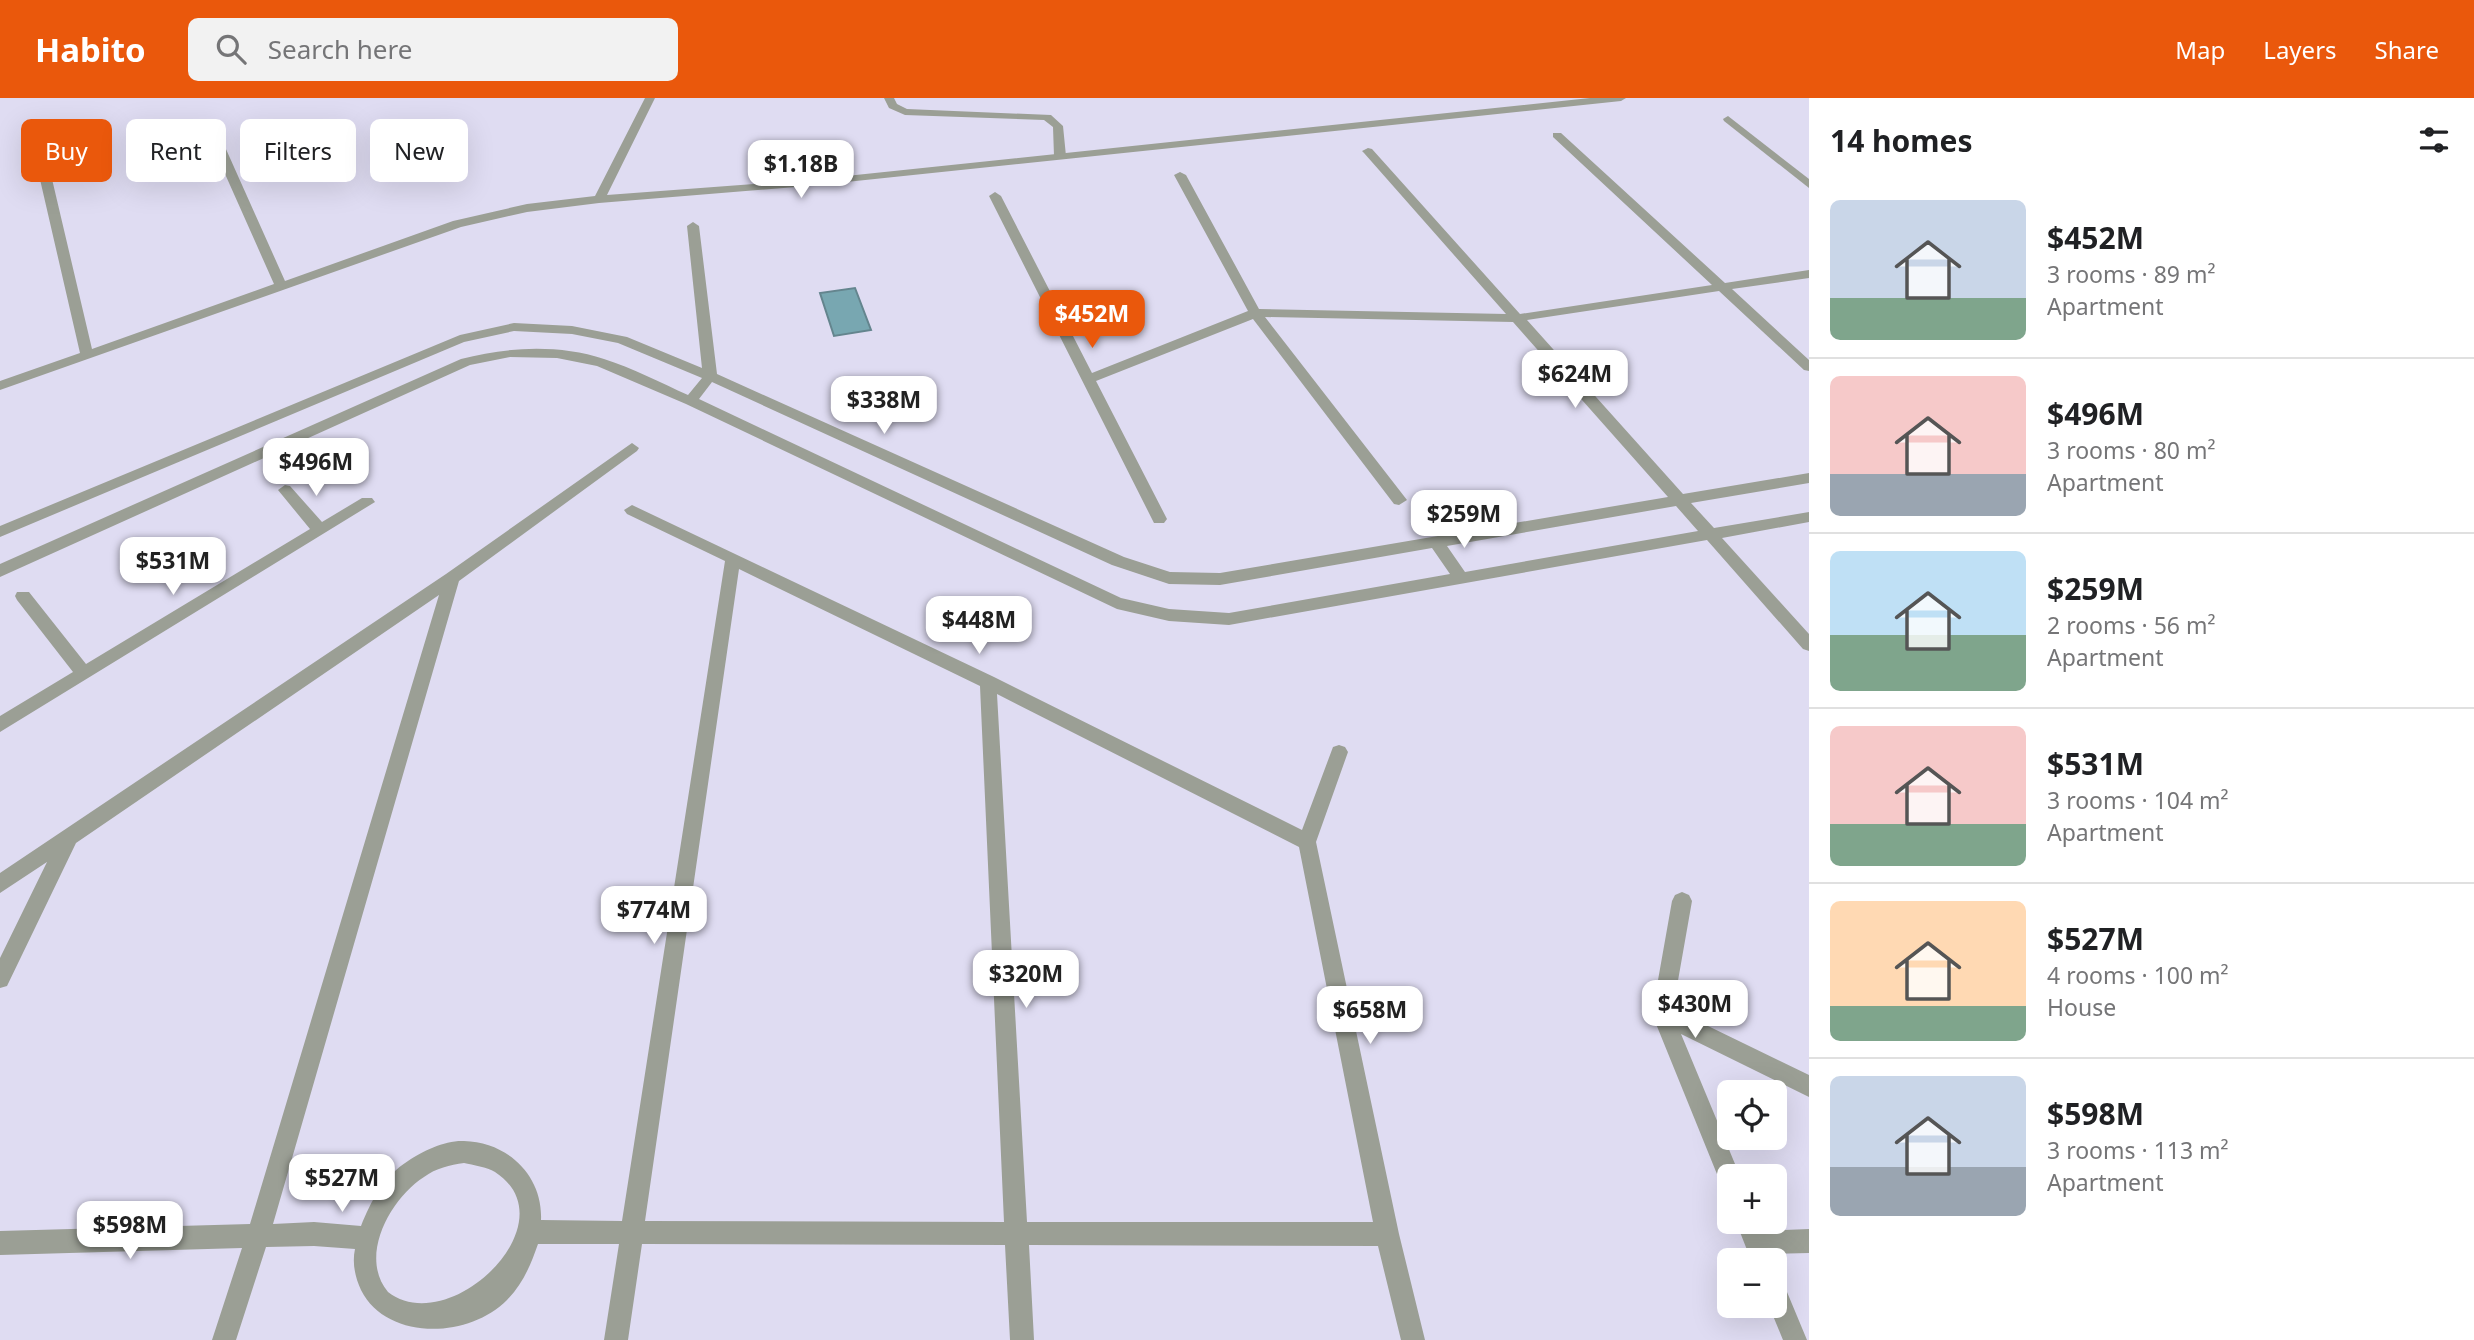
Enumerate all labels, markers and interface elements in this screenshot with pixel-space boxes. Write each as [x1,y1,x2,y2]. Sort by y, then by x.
search box [188,18,678,81]
text: Habito [35,27,146,72]
icon: search [212,30,250,68]
text: Search here [268,31,412,67]
text: Map [2175,33,2225,66]
text: Layers [2263,33,2337,66]
text: Share [2375,33,2439,66]
chip: Buy [21,119,112,182]
chip: Rent [126,119,226,182]
chip: Filters [240,119,356,182]
chip: New [370,119,468,182]
text: 14 homes [1830,120,1973,161]
icon: filters [2415,121,2453,159]
pin: $1.18B [744,140,858,200]
text: $1.18B [764,147,838,179]
text: $452M [2047,217,2144,258]
icon: home [1886,228,1970,312]
text: 3 rooms · 89 m² [2047,258,2216,290]
pin: $452M [1043,290,1141,350]
text: Apartment [2047,290,2164,322]
text: $452M [1055,297,1129,329]
pin: $624M [1526,350,1624,410]
text: $624M [1538,357,1612,389]
pin: $338M [835,376,933,436]
text: $338M [847,383,921,415]
text: $496M [2047,393,2144,434]
icon: home [1886,404,1970,488]
text: 3 rooms · 80 m² [2047,434,2216,466]
pin: $496M [267,438,365,498]
text: $496M [279,445,353,477]
text: Apartment [2047,466,2164,498]
pin: $259M [1415,490,1513,550]
text: $259M [1427,497,1501,529]
pin: $531M [124,538,222,597]
text: $531M [136,544,210,576]
text: $259M [2047,568,2144,609]
icon: home [1886,579,1970,663]
pin: $448M [930,596,1028,656]
text: $448M [942,603,1016,635]
text: 2 rooms · 56 m² [2047,609,2216,641]
text: Apartment [2047,641,2164,673]
text: $531M [2047,743,2144,784]
icon: home [1886,754,1970,838]
text: 3 rooms · 104 m² [2047,784,2229,816]
text: Apartment [2047,816,2164,848]
pin: $774M [605,886,703,946]
text: $774M [617,893,691,925]
text: $527M [2047,918,2144,959]
icon: home [1886,929,1970,1013]
pin: $320M [977,950,1075,1010]
text: $320M [989,957,1063,989]
text: 4 rooms · 100 m² [2047,959,2229,991]
pin: $430M [1646,981,1744,1040]
pin: $658M [1321,986,1419,1046]
text: $430M [1658,987,1732,1019]
text: House [2047,991,2116,1023]
text: $658M [1333,993,1407,1025]
map controls [1717,1080,1787,1318]
button: locate [1717,1080,1787,1150]
text: $598M [2047,1093,2144,1134]
icon: home [1886,1104,1970,1188]
text: 3 rooms · 113 m² [2047,1134,2229,1166]
pin: $527M [293,1154,391,1214]
text: $527M [305,1161,379,1193]
button: + [1717,1164,1787,1234]
text: Apartment [2047,1166,2164,1198]
pin: $598M [81,1202,179,1261]
text: $598M [93,1208,167,1240]
button: − [1717,1248,1787,1318]

